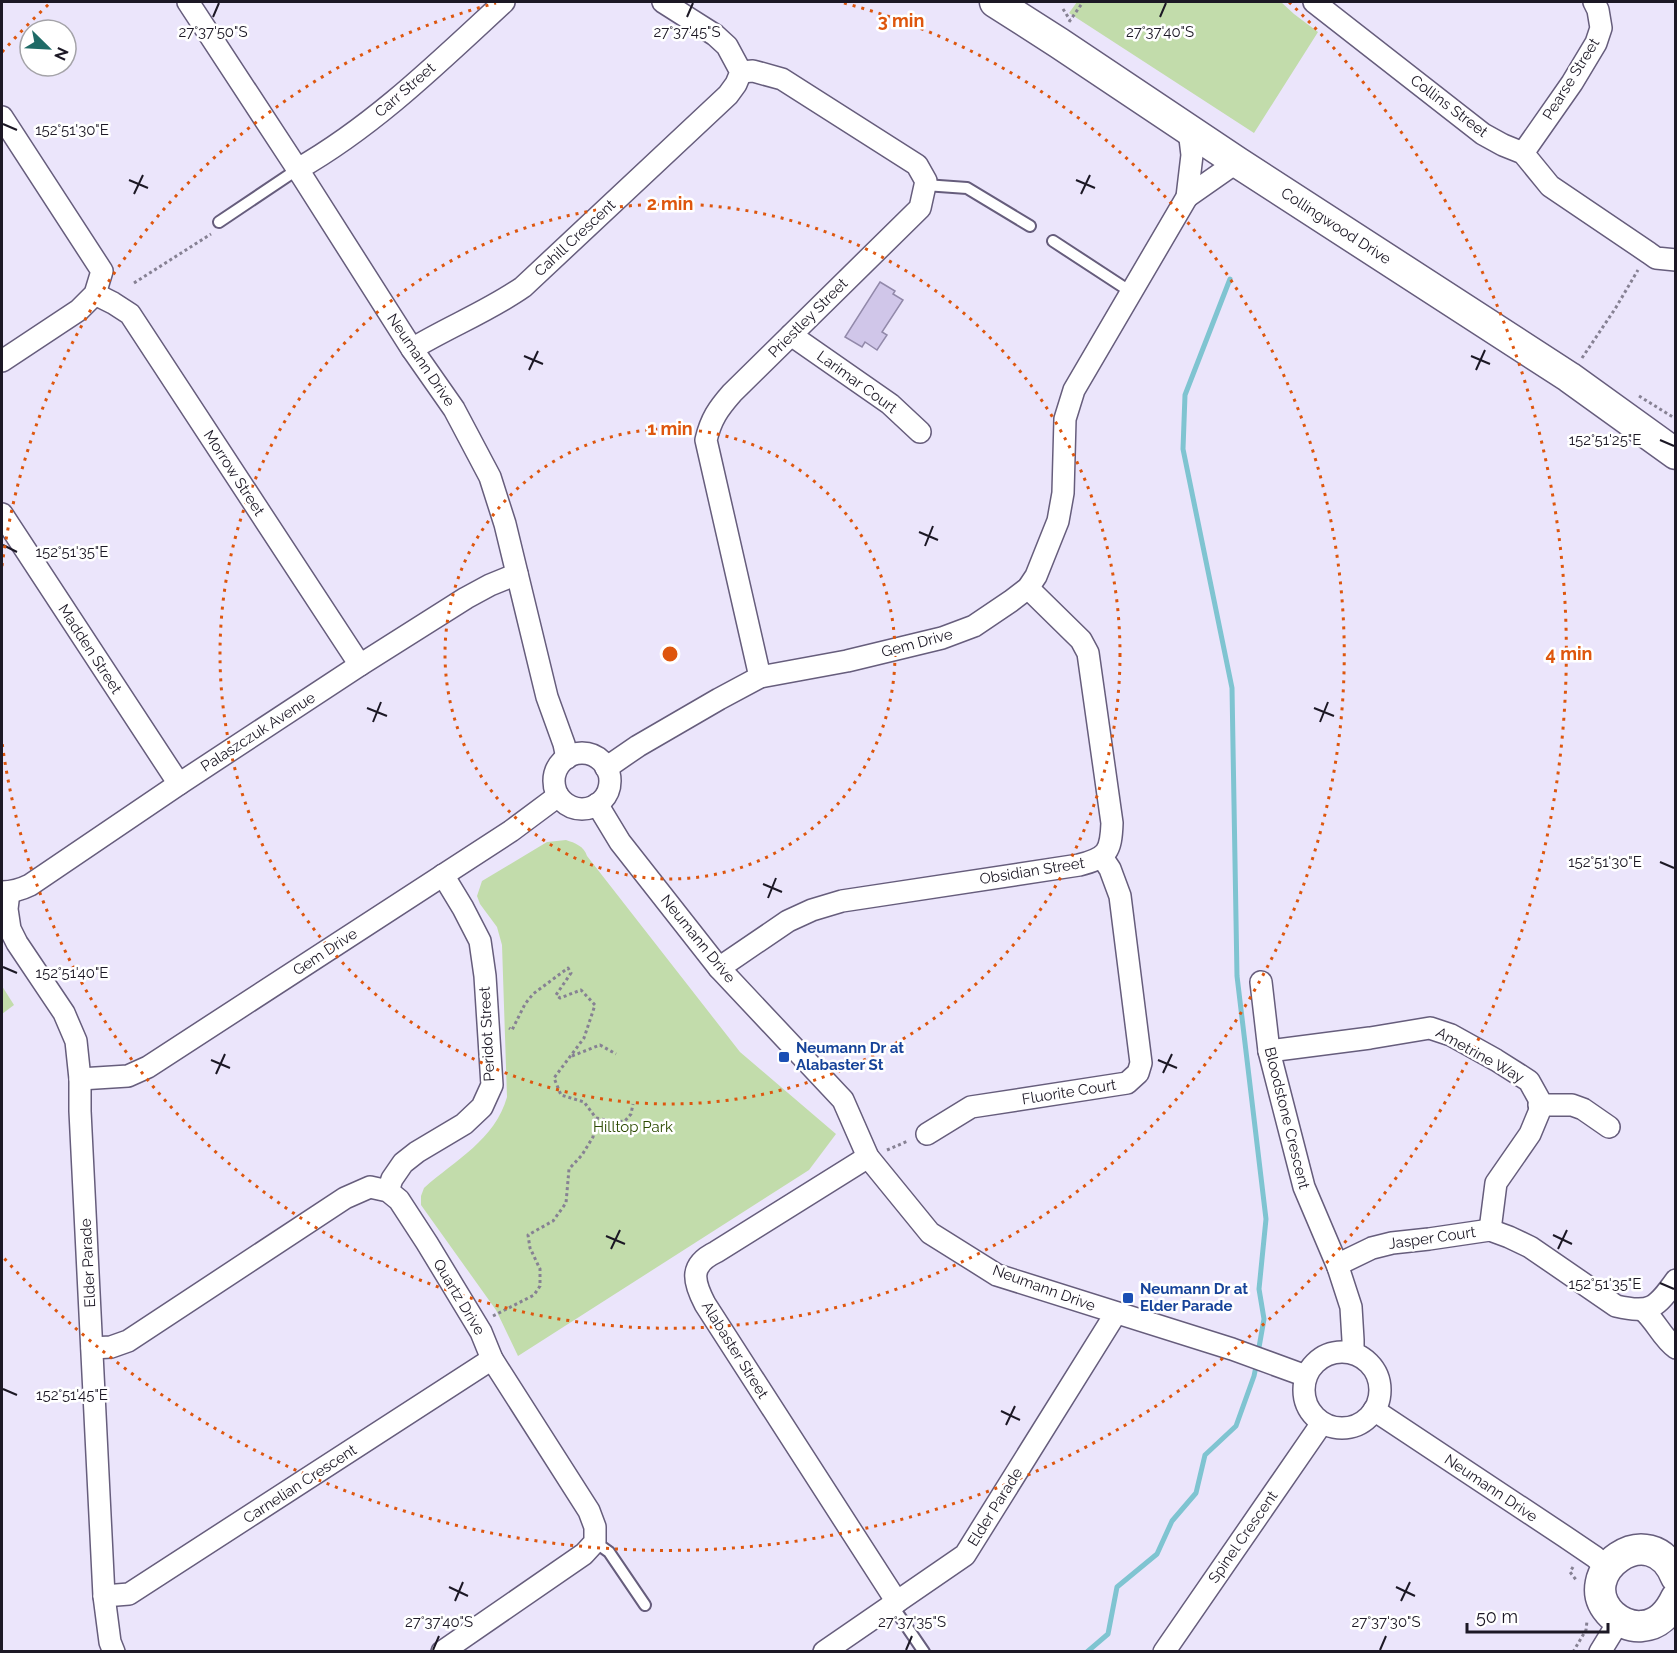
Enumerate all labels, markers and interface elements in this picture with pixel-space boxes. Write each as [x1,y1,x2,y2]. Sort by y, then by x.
text: 3 min [878,10,924,31]
north arrow [18,18,78,78]
text: 27°37'50"S [179,23,247,41]
text: 27°37'45"S [653,23,721,41]
text: 27°37'40"S [1126,23,1194,41]
street label: Pearse Street [1539,35,1603,123]
text: N [50,44,72,63]
street label: Carr Street [371,59,439,121]
street label: Collins Street [1407,71,1491,141]
text: 152°51'30"E [35,121,109,139]
street label: Collingwood Drive [1278,184,1394,268]
text: 2 min [647,193,693,214]
street label: Cahill Crescent [531,196,619,280]
street label: Priestley Street [765,275,851,361]
street label: Neumann Drive [383,310,459,410]
street label: Larimar Court [813,347,901,417]
text: 1 min [647,418,693,439]
street label: Morrow Street [200,427,268,519]
text: 152°51'25"E [1569,431,1641,449]
text: 152°51'35"E [36,543,108,561]
street label: Madden Street [54,601,126,697]
street label: Gem Drive [879,625,955,661]
text: 4 min [1546,643,1592,664]
centre of rings [660,644,680,664]
street label: Palaszczuk Avenue [197,688,319,776]
text: 152°51'30"E [1568,853,1642,871]
street label: Obsidian Street [978,854,1086,888]
street label: Neumann Drive [657,891,739,987]
street label: Gem Drive [290,924,361,979]
text: 152°51'40"E [36,964,108,982]
street label: Peridot Street [476,986,498,1082]
street label: Ametrine Way [1433,1023,1527,1087]
place label: Neumann Dr at Alabaster St [796,1039,904,1074]
street label: Bloodstone Crescent [1261,1045,1313,1191]
marker: Neumann Dr at Alabaster St [777,1050,791,1064]
street label: Fluorite Court [1021,1076,1117,1108]
park label: Hilltop Park [593,1118,673,1136]
street label: Elder Parade [77,1218,99,1308]
street label: Jasper Court [1387,1223,1477,1253]
street label: Quartz Drive [429,1256,489,1338]
street label: Neumann Drive [990,1261,1098,1315]
text: 152°51'35"E [1569,1275,1641,1293]
place label: Neumann Dr at Elder Parade [1140,1280,1248,1315]
marker: Neumann Dr at Elder Parade [1121,1291,1135,1305]
street label: Alabaster Street [698,1298,772,1402]
text: 152°51'45"E [36,1386,108,1404]
street label: Carnelian Crescent [240,1441,360,1527]
street label: Neumann Drive [1441,1450,1541,1526]
street label: Elder Parade [964,1464,1026,1550]
street label: Spinel Crescent [1204,1487,1282,1587]
scale bar [1467,1596,1608,1634]
text: 50 m [1476,1606,1518,1627]
text: 27°37'40"S [405,1613,473,1631]
text: 27°37'35"S [878,1613,946,1631]
text: 27°37'30"S [1352,1613,1421,1631]

